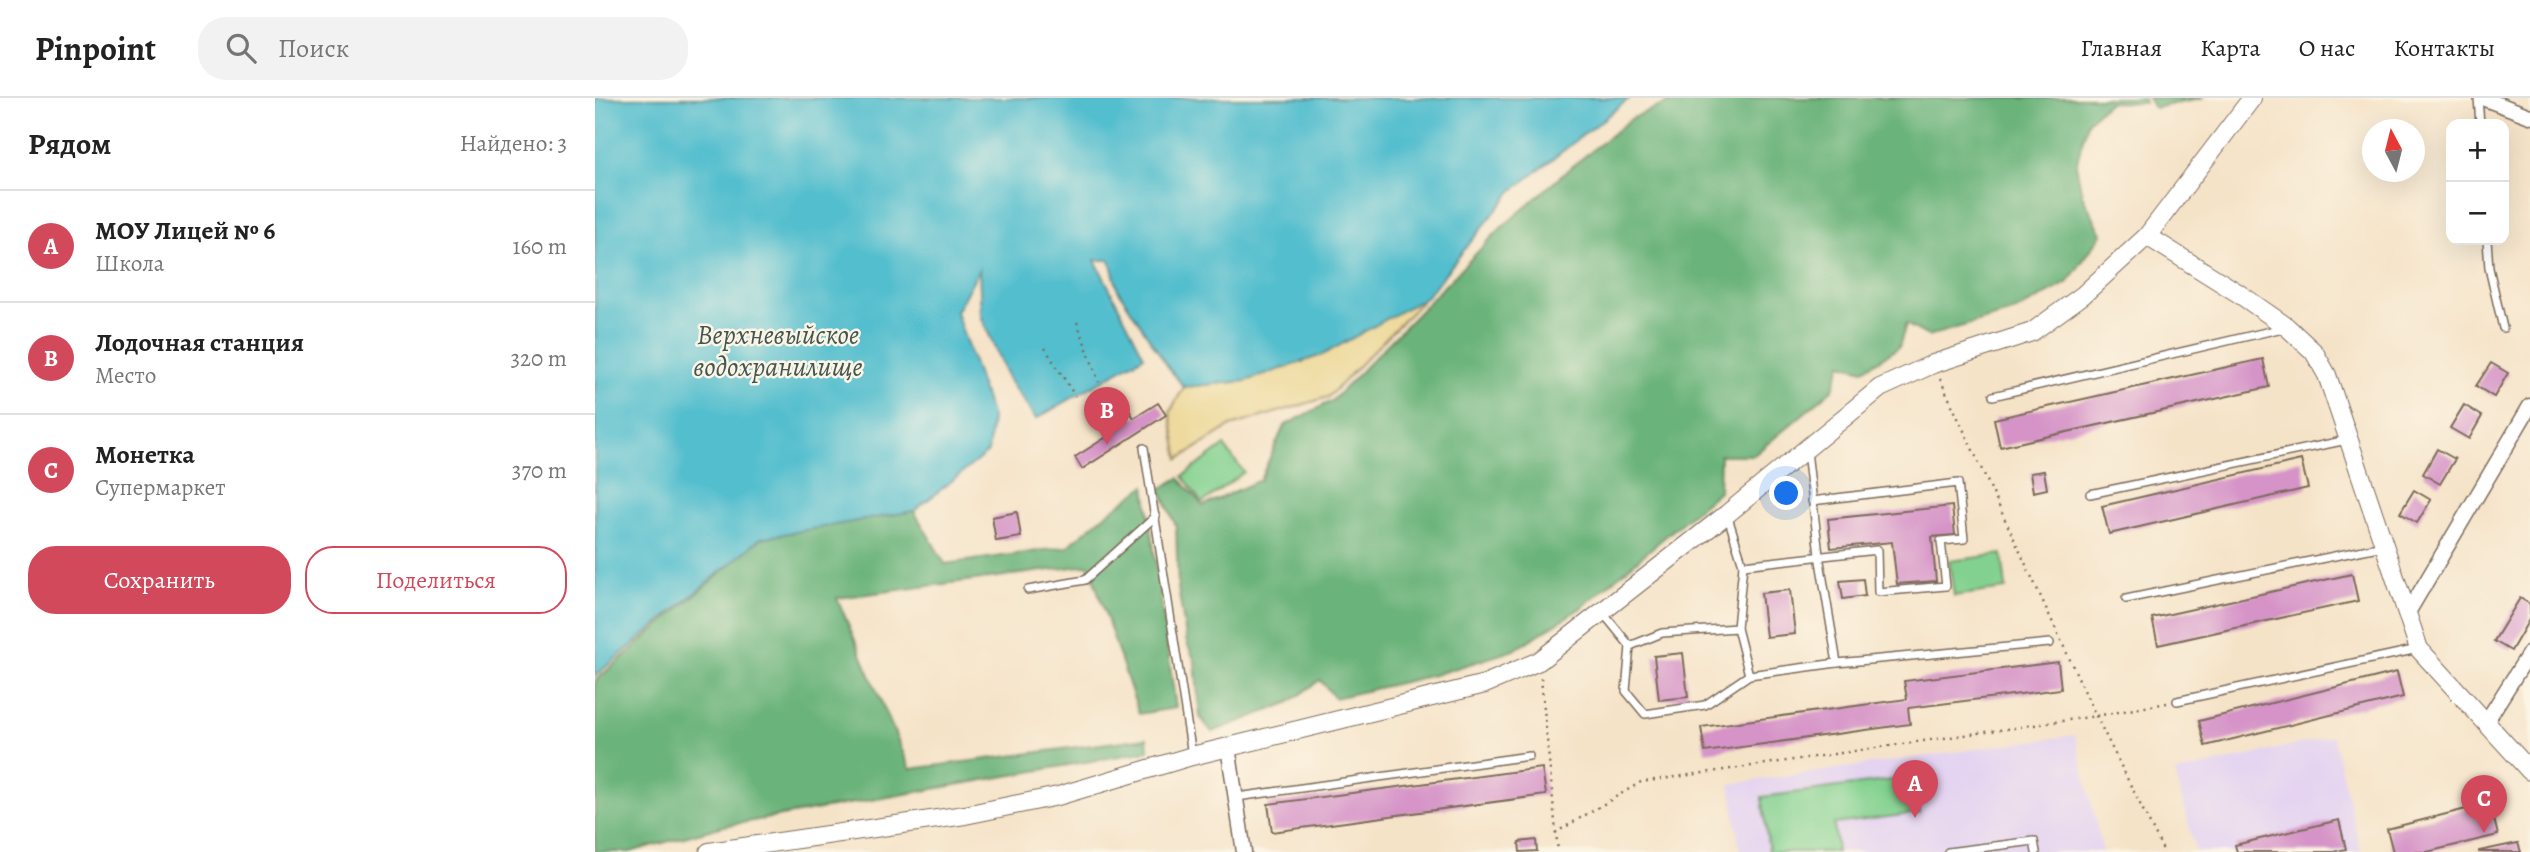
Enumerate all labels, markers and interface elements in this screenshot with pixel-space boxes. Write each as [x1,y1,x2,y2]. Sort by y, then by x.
search box [198,17,688,80]
text: Pinpoint [35,26,156,71]
icon: search [222,29,260,67]
text: Поиск [278,31,349,66]
text: Главная [2081,32,2162,64]
text: Карта [2200,32,2261,64]
text: О нас [2299,32,2355,64]
text: Контакты [2393,32,2495,64]
north arrow [2362,119,2425,182]
map controls [2446,119,2509,245]
button: + [2446,119,2509,182]
text: Рядом [28,124,111,164]
text: Найдено: 3 [460,128,567,159]
button: − [2446,182,2509,245]
text: МОУ Лицей № 6 [95,213,276,248]
text: A [44,231,58,262]
text: 160 m [513,231,567,262]
text: Школа [95,248,164,279]
water label: Верхневыйское водохранилище [693,316,863,386]
text: Лодочная станция [95,325,304,360]
text: B [44,343,58,374]
text: 320 m [511,343,567,374]
text: Место [95,360,156,391]
pin: B [1084,387,1130,445]
text: Монетка [95,437,195,472]
text: C [44,455,58,486]
text: 370 m [512,455,567,486]
text: Супермаркет [95,472,226,503]
your location [1769,476,1803,510]
button: Сохранить [28,546,291,614]
button: Поделиться [305,546,567,614]
pin: A [1892,760,1938,818]
pin: C [2461,775,2507,833]

